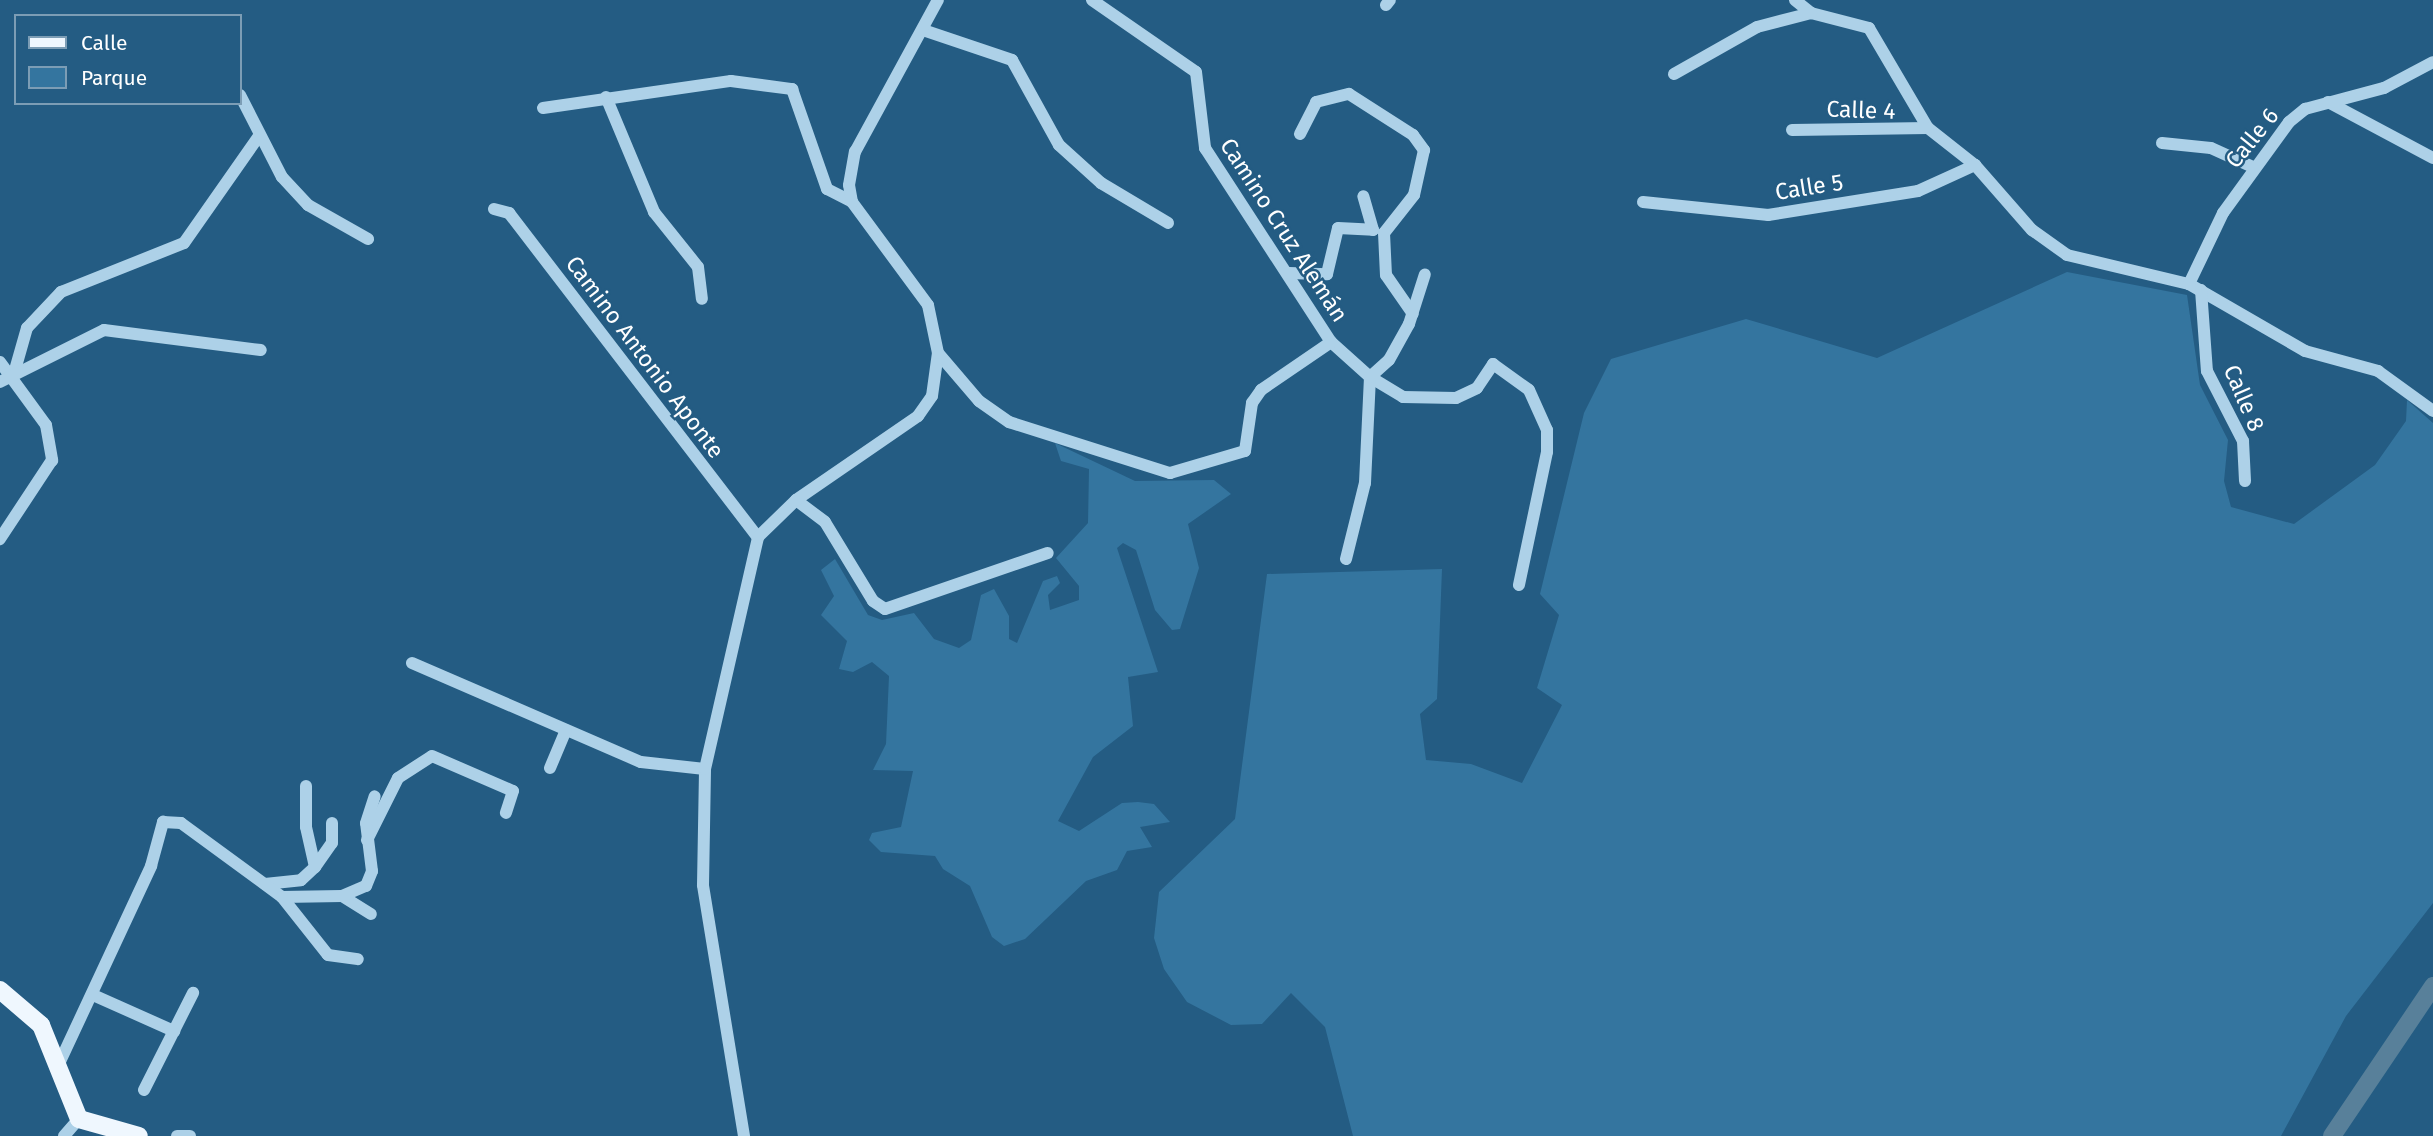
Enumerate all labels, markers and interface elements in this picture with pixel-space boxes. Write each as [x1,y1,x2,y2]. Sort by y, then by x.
legend [14,14,242,105]
text: Calle [81,30,127,56]
text: Parque [81,65,147,91]
street label: Calle 4 [1826,95,1896,125]
street label: Calle 6 [2220,102,2284,174]
street label: Camino Cruz Alemán [1214,133,1354,327]
street label: Calle 5 [1773,168,1845,206]
street label: Camino Antonio Aponte [560,250,730,464]
street label: Calle 8 [2218,361,2270,435]

